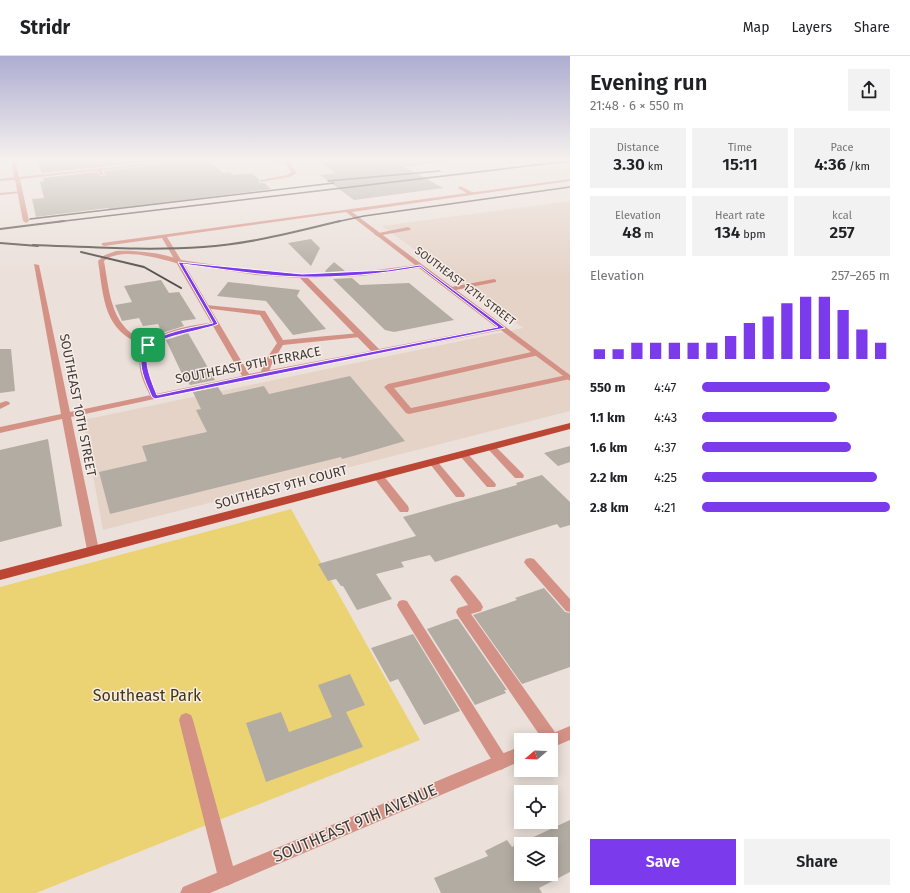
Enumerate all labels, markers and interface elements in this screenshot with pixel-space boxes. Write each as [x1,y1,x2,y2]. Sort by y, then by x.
text: Stridr [20,16,70,39]
text: Map [743,19,769,36]
text: Layers [791,19,832,36]
text: Share [854,19,890,36]
text: Evening run [590,69,707,96]
button: share [848,69,890,111]
text: 21:48 · 6 × 550 m [590,98,684,113]
text: Distance [617,141,659,154]
text: Time [728,141,752,154]
text: Pace [831,141,853,154]
text: 3.30 [613,154,645,175]
text: 15:11 [722,154,758,175]
text: 4:36 [814,154,846,175]
text: km [645,160,663,173]
text: /km [846,160,870,173]
text: Elevation [615,209,661,222]
text: Heart rate [715,209,765,222]
text: kcal [832,209,852,222]
text: 48 [622,222,641,243]
text: 134 [714,222,740,243]
text: 257 [829,222,855,243]
text: m [641,228,654,241]
text: bpm [740,228,766,241]
street label: SOUTHEAST 12TH STREET [412,244,518,328]
text: Elevation [590,268,644,283]
text: 257–265 m [831,268,890,283]
pin [131,328,165,362]
street label: SOUTHEAST 10TH STREET [57,332,99,478]
icon: arrive [137,334,159,356]
street label: SOUTHEAST 9TH TERRACE [174,343,322,386]
text: 550 m [590,380,626,395]
text: 4:47 [654,380,676,395]
text: 1.1 km [590,410,625,425]
text: 4:43 [654,410,677,425]
text: 1.6 km [590,440,628,455]
text: 4:37 [654,440,676,455]
street label: SOUTHEAST 9TH COURT [213,462,349,512]
text: 2.2 km [590,470,628,485]
text: 4:25 [654,470,677,485]
text: 2.8 km [590,500,629,515]
text: 4:21 [654,500,676,515]
park label: Southeast Park [93,686,202,705]
north arrow [514,733,558,777]
map controls [514,733,558,881]
street label: SOUTHEAST 9TH AVENUE [270,780,440,866]
button: locate [514,785,558,829]
button: layers [514,837,558,881]
button: Save [590,839,736,885]
button: Share [744,839,890,885]

